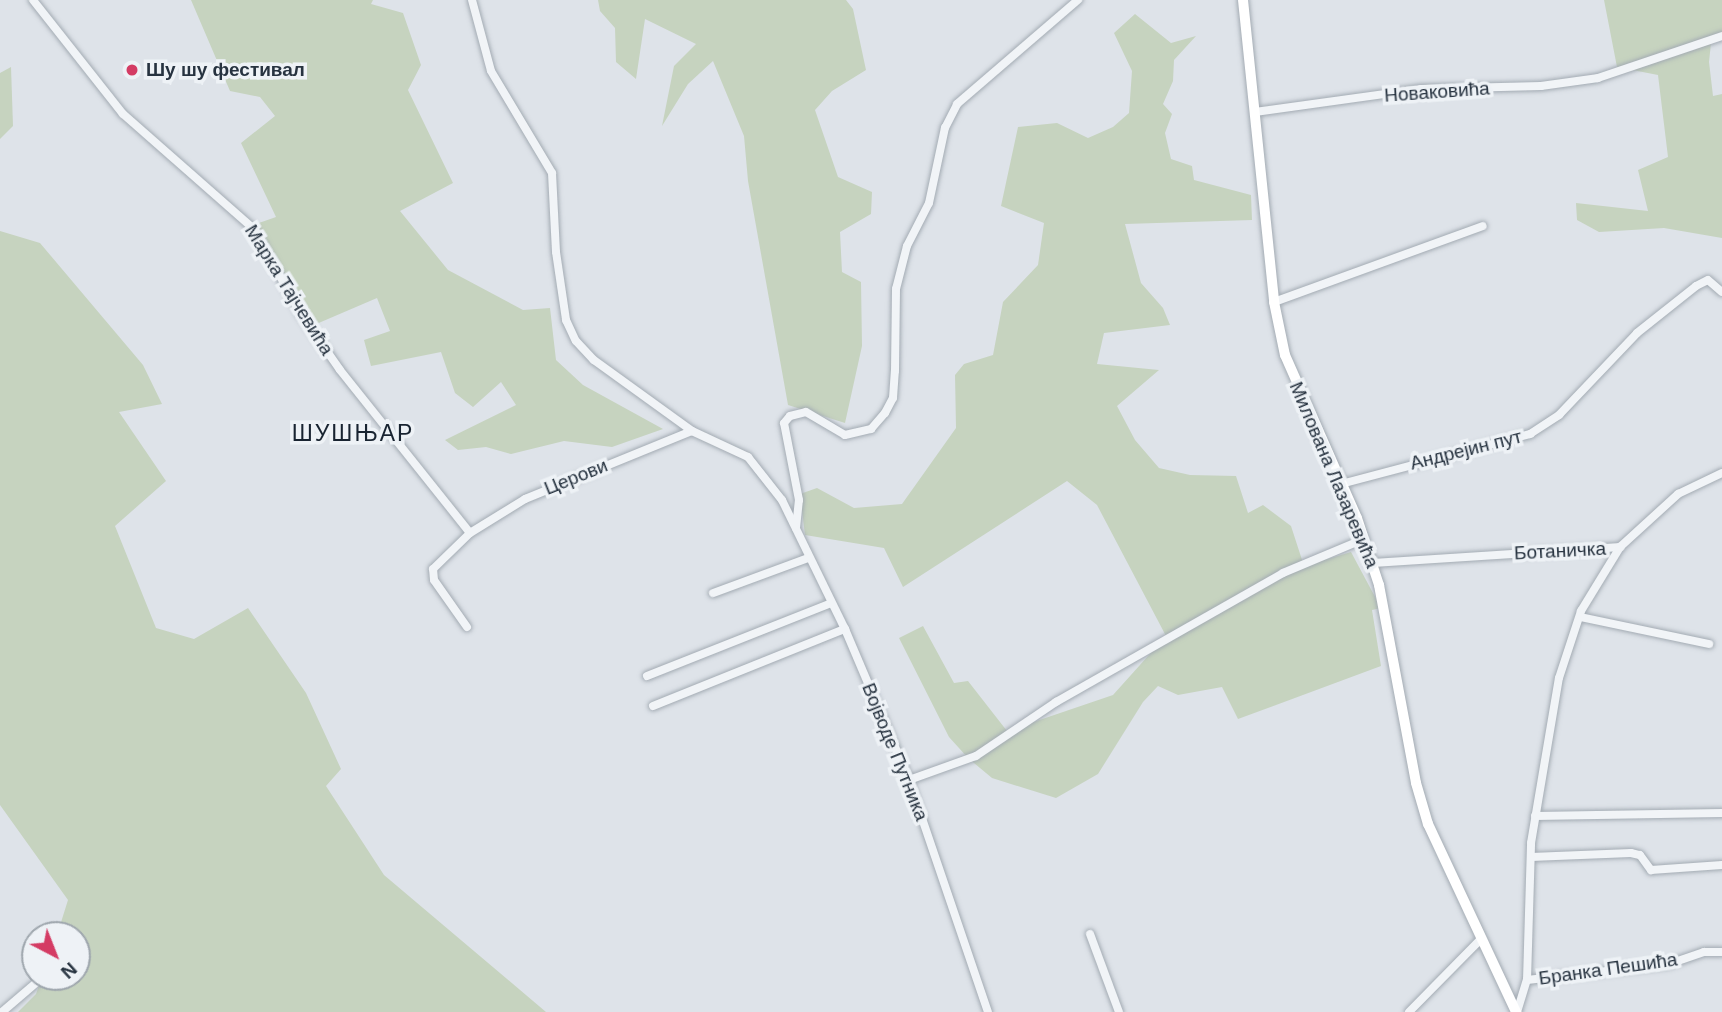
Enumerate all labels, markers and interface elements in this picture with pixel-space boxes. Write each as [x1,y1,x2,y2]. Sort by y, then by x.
place label: Шу шу фестивал [146,59,305,81]
marker: Шу шу фестивал [124,62,140,78]
street label: Новаковића [1383,77,1491,107]
street label: Марка Тајчевића [240,221,338,359]
street label: Милована Лазаревића [1284,378,1384,572]
district label: ШУШЊАР [292,419,414,447]
street label: Андрејин пут [1408,425,1524,475]
street label: Церови [541,454,611,500]
street label: Ботаничка [1513,537,1607,565]
street label: Војводе Путника [857,680,933,824]
north arrow [21,921,91,991]
street label: Бранка Пешића [1537,948,1679,990]
text: N [57,958,81,983]

